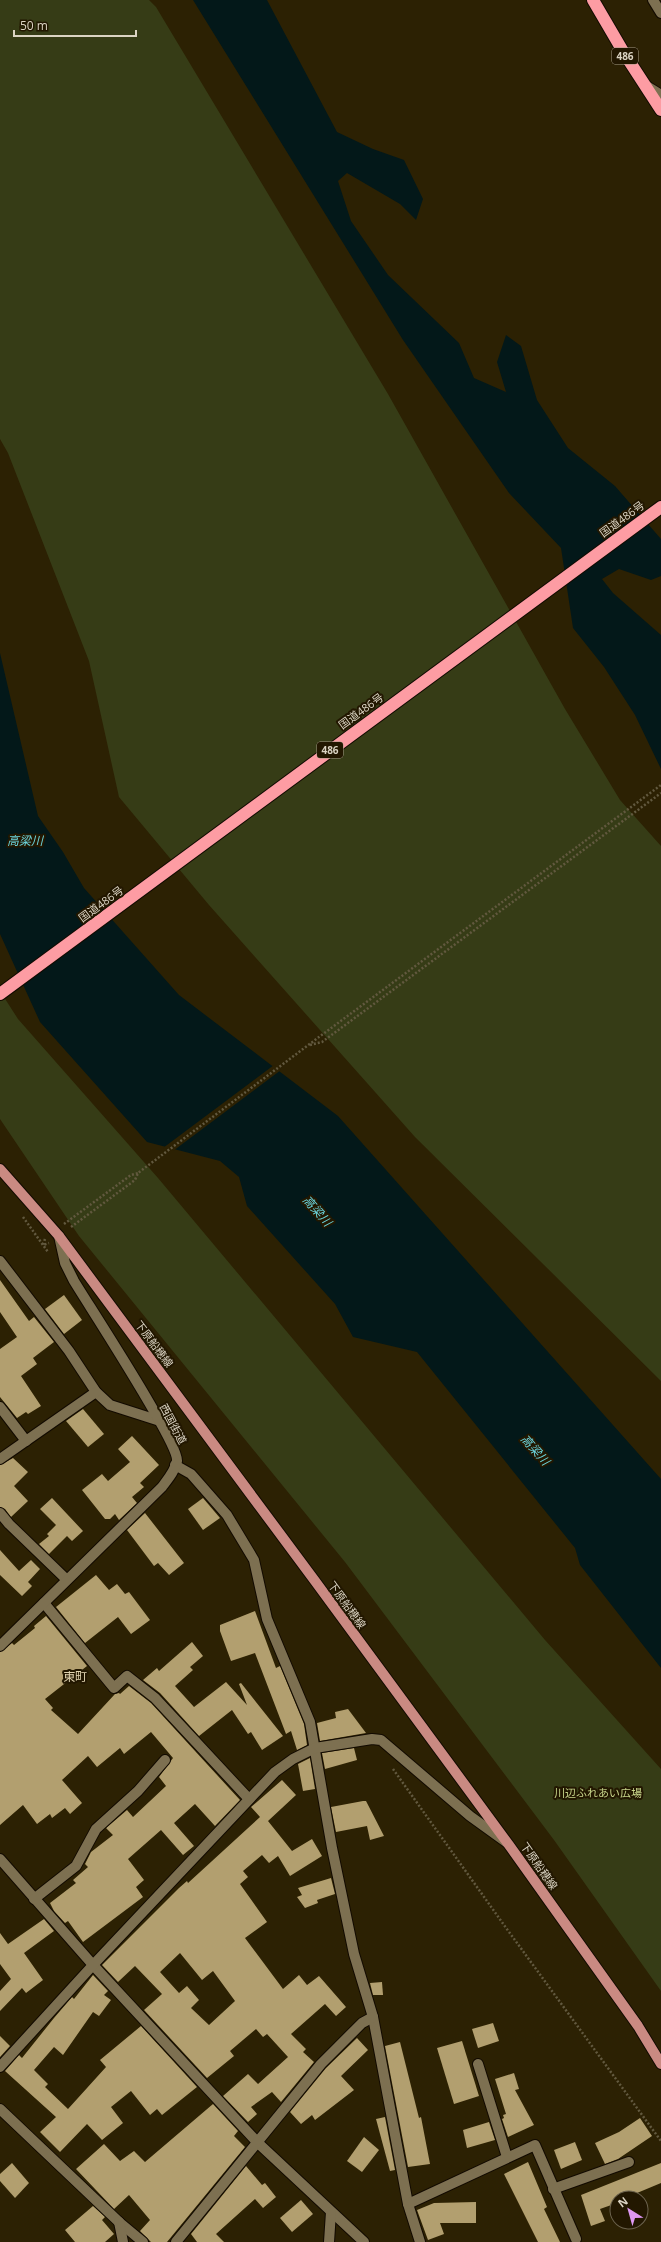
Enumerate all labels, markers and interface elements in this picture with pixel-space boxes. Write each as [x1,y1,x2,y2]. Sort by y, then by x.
scale bar [14,12,136,38]
text: 50 m [20,17,48,34]
road number: 486 [612,48,638,64]
street label: 国道486号 [596,497,647,540]
street label: 国道486号 [335,689,386,732]
road number: 486 [317,742,343,758]
water label: 高梁川 [7,832,45,849]
street label: 国道486号 [75,882,126,925]
water label: 高梁川 [299,1192,337,1231]
street label: 下原船穂線 [132,1317,177,1370]
street label: 西国街道 [156,1401,190,1447]
water label: 高梁川 [517,1431,555,1470]
street label: 下原船穂線 [325,1578,370,1631]
district label: 東町 [63,1668,87,1685]
park label: 川辺ふれあい広場 [554,1785,642,1800]
street label: 下原船穂線 [517,1839,561,1893]
north arrow [609,2190,649,2230]
text: N [615,2193,631,2210]

